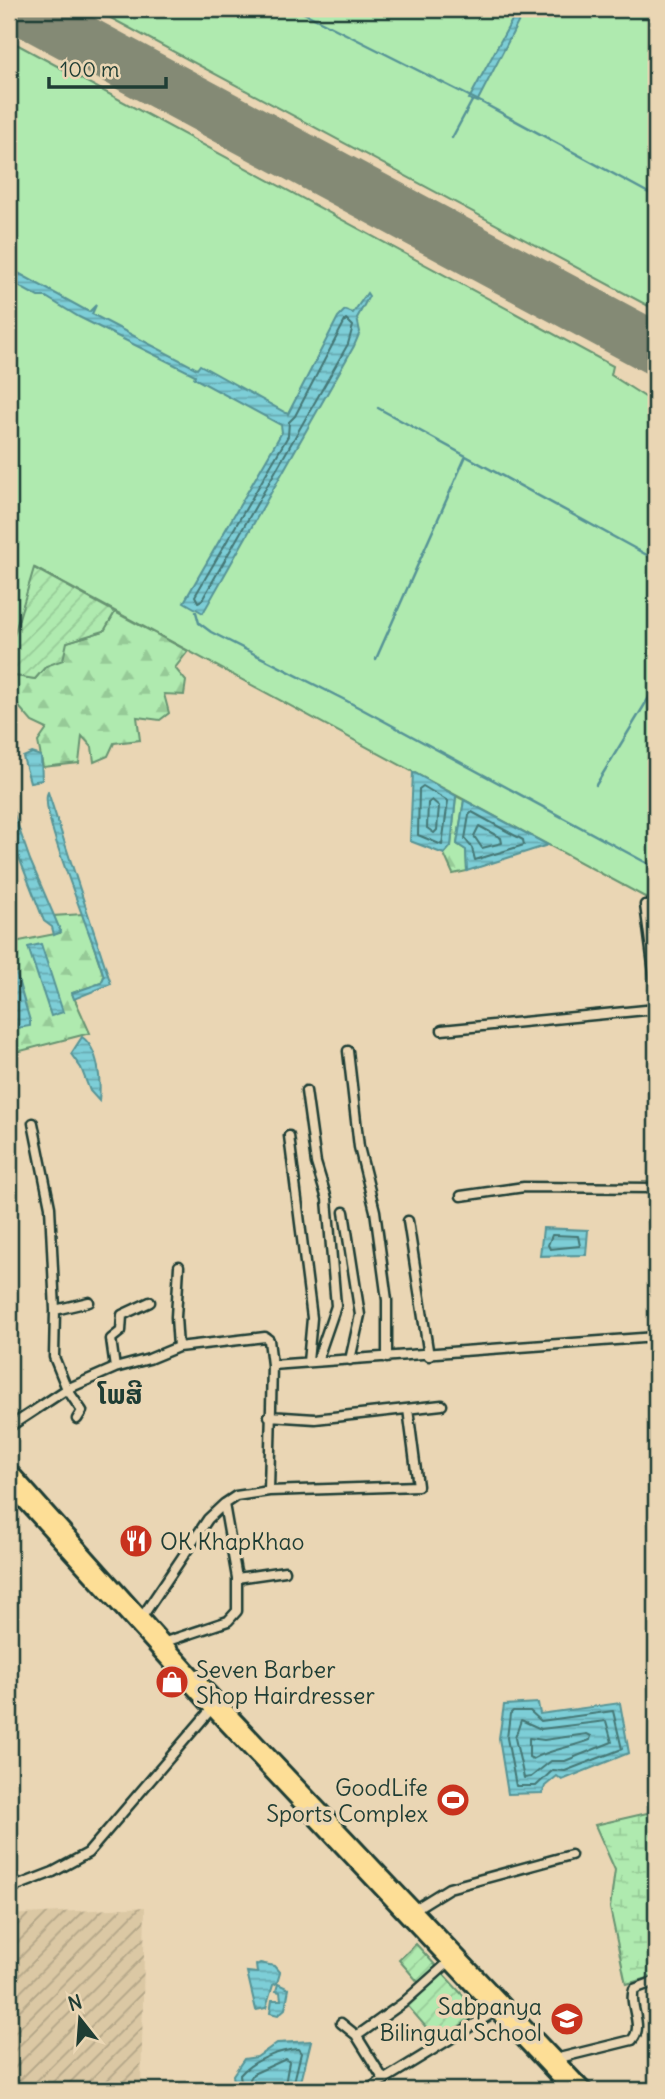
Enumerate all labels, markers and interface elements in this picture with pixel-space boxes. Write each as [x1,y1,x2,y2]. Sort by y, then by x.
scale bar [49,46,166,90]
text: 100 m [60,56,119,83]
district label: ໂພສີ [97,1378,142,1411]
restaurant icon: OK KhapKhao [117,1522,155,1560]
place label: OK KhapKhao [160,1527,304,1556]
place label: Seven Barber Shop Hairdresser [196,1655,375,1710]
shop icon: Seven Barber Shop Hairdresser [153,1663,191,1701]
place label: GoodLife Sports Complex [266,1773,428,1828]
sports icon: GoodLife Sports Complex [434,1781,472,1819]
north arrow [46,1983,116,2054]
text: N [65,1989,85,2016]
place label: Sabpanya Bilingual School [379,1992,542,2047]
school or university icon: Sabpanya Bilingual School [548,2000,586,2038]

